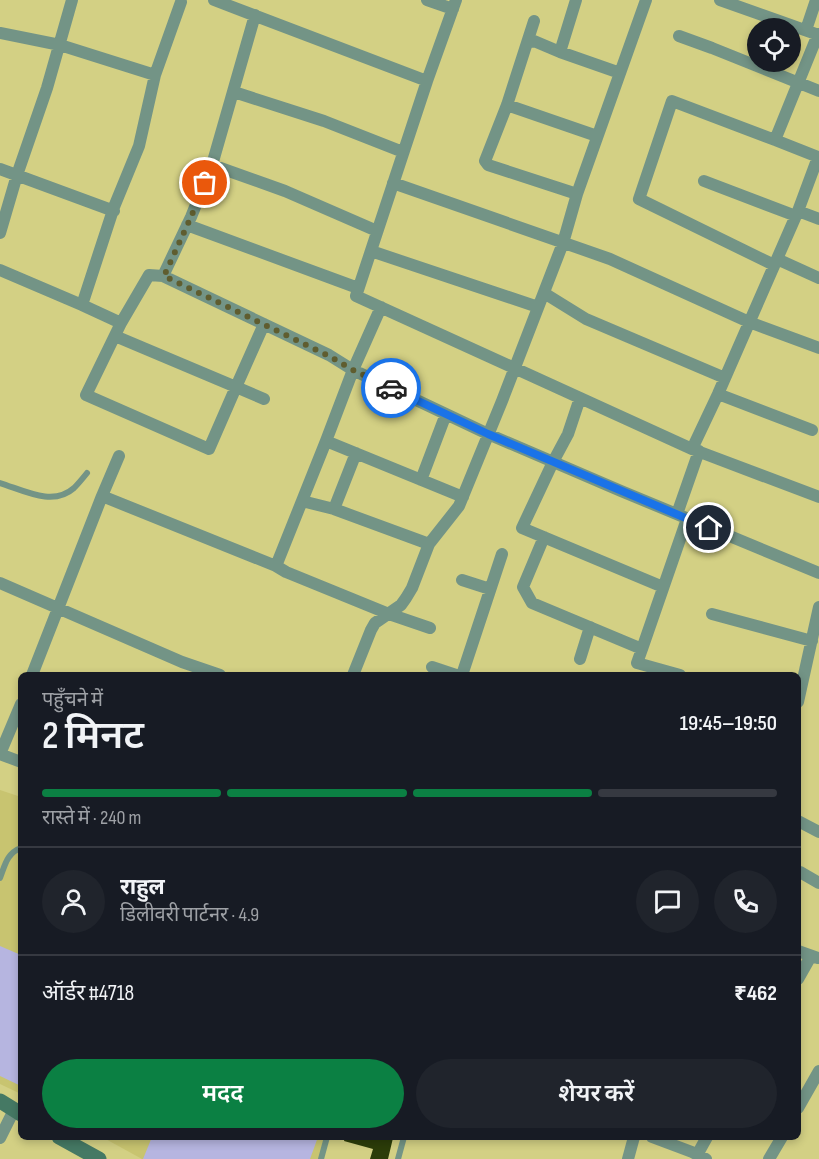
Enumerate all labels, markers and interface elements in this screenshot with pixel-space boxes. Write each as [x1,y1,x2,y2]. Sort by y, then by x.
map controls [747,18,801,72]
button: locate [747,18,801,72]
pin [179,157,230,208]
icon: bag [188,166,221,199]
courier [361,358,421,418]
icon: car [375,372,408,405]
pin [683,502,734,553]
icon: home [692,511,725,544]
text: पहुँचने में [42,688,103,712]
text: 19:45–19:50 [680,710,777,737]
text: 2 मिनट [42,713,144,760]
text: रास्ते में · 240 m [42,806,141,830]
button: person [42,870,105,933]
button: chat [636,870,699,933]
button: phone [714,870,777,933]
text: राहुल [120,874,165,901]
text: डिलीवरी पार्टनर · 4.9 [120,903,259,927]
text: ऑर्डर #4718 [42,980,134,1007]
text: ₹462 [734,980,777,1007]
button: मदद [42,1059,404,1128]
button: शेयर करें [416,1059,777,1128]

